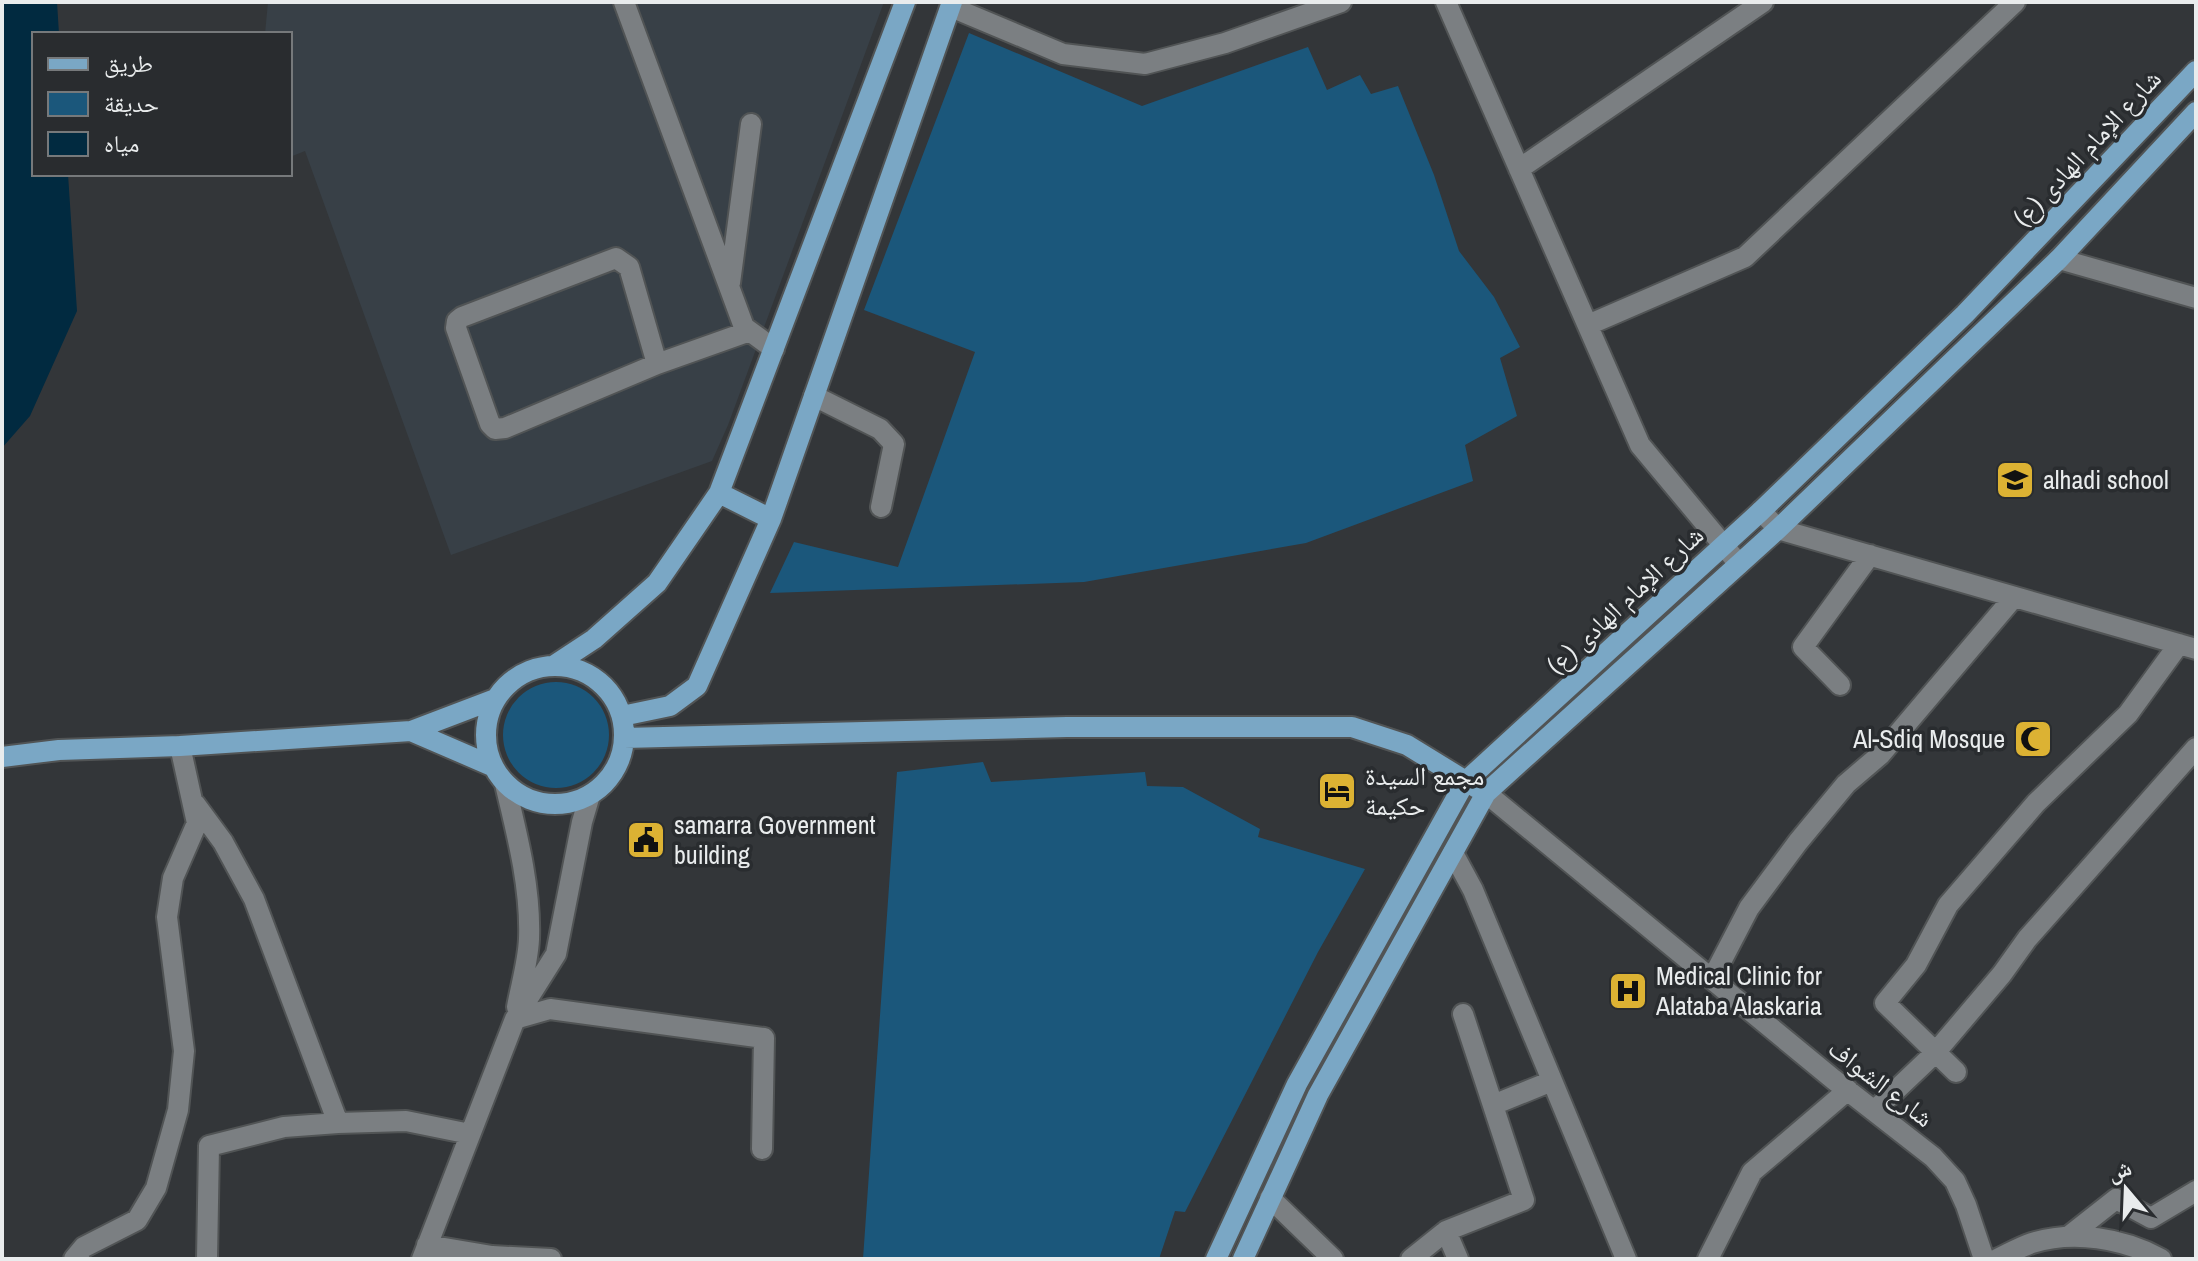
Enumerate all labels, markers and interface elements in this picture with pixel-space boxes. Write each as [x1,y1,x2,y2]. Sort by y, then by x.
legend [32,32,292,176]
text: طريق [104,47,153,79]
street label: شارع الإمام الهادی (ع) [2005,62,2169,234]
text: حديقة [104,87,159,119]
text: مياه [104,127,139,159]
school or university icon: alhadi school [1994,459,2036,501]
place label: alhadi school [2043,462,2169,497]
street label: شارع الإمام الهادی (ع) [1539,518,1711,682]
mosque icon: Al-Sdiq Mosque [2012,718,2054,760]
place label: Al-Sdiq Mosque [1852,721,2005,756]
place label: مجمع السيدة حكيمة [1365,758,1484,823]
hotel icon: مجمع السيدة حكيمة [1316,770,1358,812]
place label: samarra Government building [674,807,875,872]
public building icon: samarra Government building [625,819,667,861]
place label: Medical Clinic for Alataba Alaskaria [1655,958,1822,1023]
hospital icon: Medical Clinic for Alataba Alaskaria [1607,970,1649,1012]
street label: شارع الشواف [1821,1030,1941,1135]
north arrow [2086,1149,2166,1229]
text: ش [2104,1152,2135,1188]

